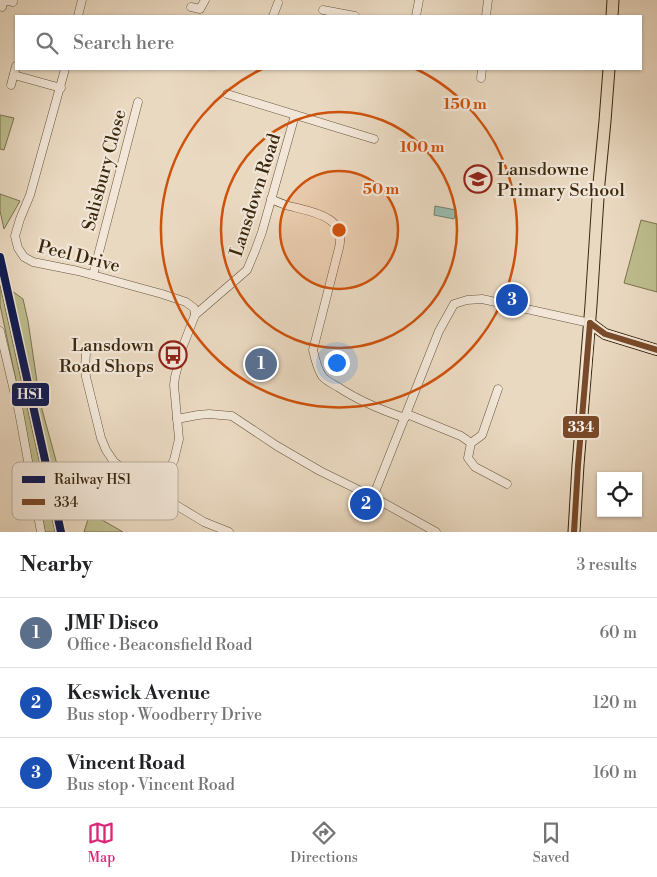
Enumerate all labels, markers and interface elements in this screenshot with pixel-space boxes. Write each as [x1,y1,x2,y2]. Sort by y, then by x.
search box [15,15,642,70]
icon: search [33,29,61,57]
text: Search here [73,31,174,55]
text: 150 m [443,95,487,114]
street label: Salisbury Close [77,107,132,233]
street label: Lansdown Road [225,130,286,260]
text: 100 m [400,138,445,157]
place label: Lansdowne Primary School [497,158,625,202]
school or university icon: Lansdowne Primary School [463,164,493,194]
text: 50 m [363,180,399,199]
centre of rings [330,221,348,239]
street label: Peel Drive [35,235,123,278]
pin: 3 [496,281,528,319]
place label: Lansdown Road Shops [59,334,154,378]
bus stop icon: Lansdown Road Shops [158,340,188,370]
pin: 1 [245,345,277,383]
your location [324,350,350,376]
line badge: HS1 [11,382,50,407]
text: HS1 [17,386,43,404]
line badge: 334 [562,415,600,439]
text: 334 [568,419,594,437]
legend [12,462,178,520]
text: Railway HS1 [54,471,132,489]
map controls [597,472,642,517]
button: locate [597,472,642,517]
pin: 2 [350,485,382,523]
text: 334 [54,494,78,512]
text: Nearby [20,552,93,578]
text: 3 results [576,555,637,575]
text: JMF Disco [67,611,159,635]
text: 1 [32,623,40,643]
text: 60 m [599,623,637,643]
text: Office · Beaconsfield Road [67,635,252,655]
text: Keswick Avenue [67,681,210,705]
text: 2 [31,693,41,713]
text: 120 m [593,693,637,713]
text: Bus stop · Woodberry Drive [67,705,262,725]
text: Vincent Road [67,751,186,775]
text: 3 [31,763,41,783]
text: 160 m [593,763,637,783]
text: Bus stop · Vincent Road [67,775,235,795]
tab: Map [87,819,115,867]
tab: Directions [290,819,358,867]
tab: Saved [533,819,570,867]

